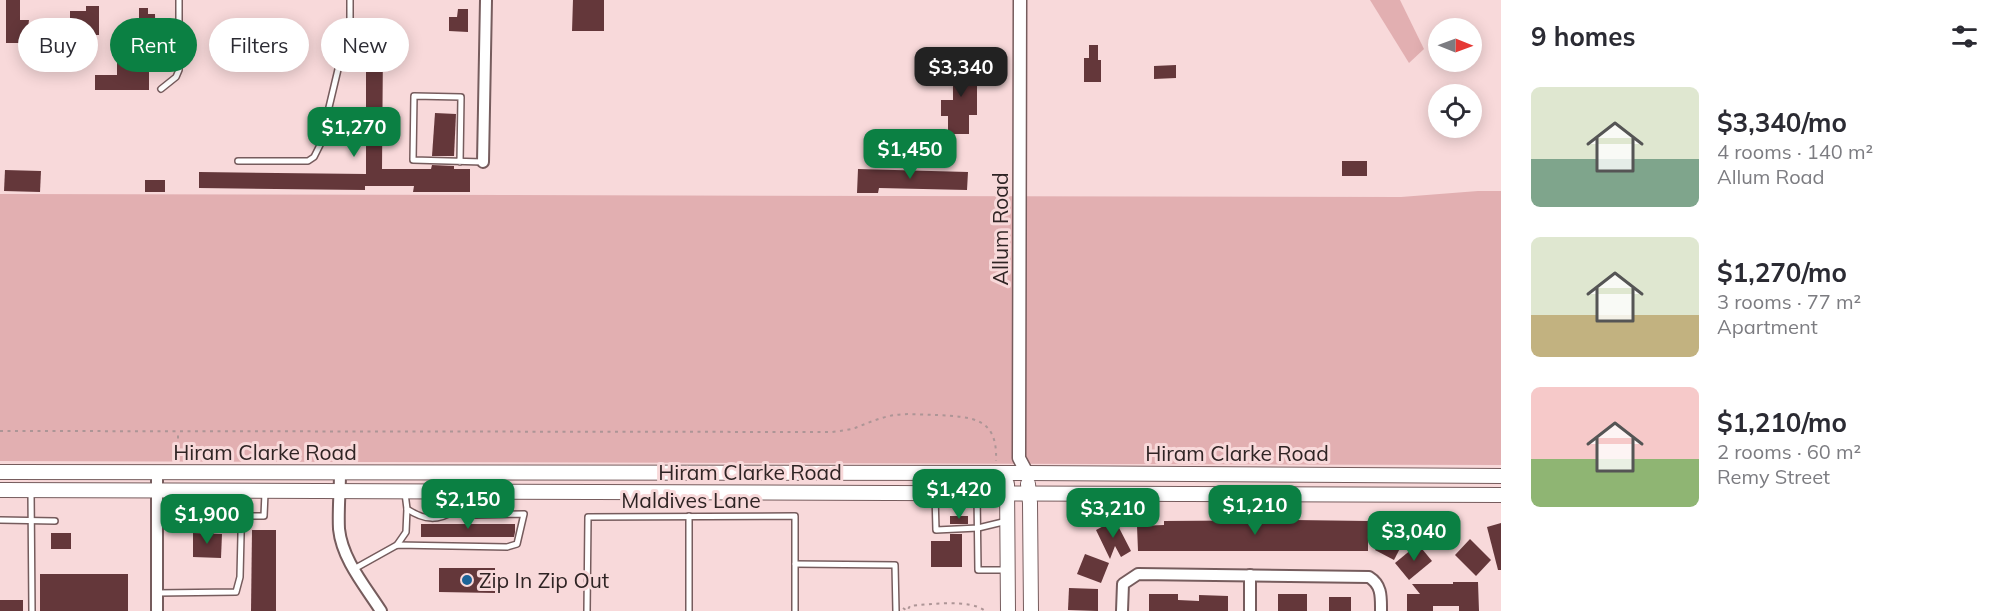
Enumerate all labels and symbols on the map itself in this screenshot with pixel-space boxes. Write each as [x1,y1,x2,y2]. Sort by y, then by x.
north arrow [1428,18,1482,72]
pin: $3,340 [912,47,1010,98]
pin: $1,270 [305,107,403,158]
pin: $1,450 [861,129,959,180]
street label: Allum Road [987,173,1013,285]
street label: Hiram Clarke Road [173,439,357,465]
street label: Hiram Clarke Road [1145,440,1329,466]
street label: Hiram Clarke Road [658,459,842,485]
pin: $1,420 [910,469,1008,520]
pin: $2,150 [419,479,517,530]
pin: $1,210 [1206,485,1304,536]
street label: Maldives Lane [621,487,761,513]
pin: $3,210 [1064,488,1162,539]
pin: $1,900 [158,494,256,545]
pin: $3,040 [1365,511,1463,562]
place label: Zip In Zip Out [479,567,609,593]
marker: Zip In Zip Out [460,573,474,587]

